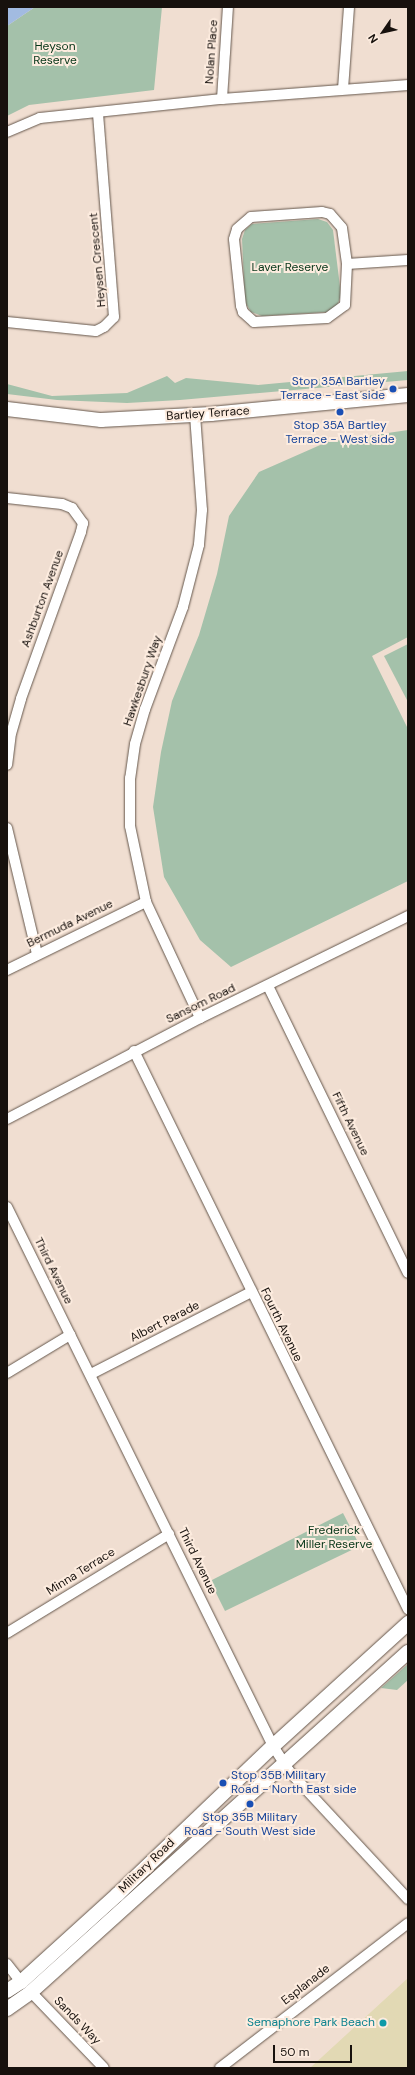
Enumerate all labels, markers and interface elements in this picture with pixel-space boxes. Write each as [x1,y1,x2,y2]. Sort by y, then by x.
north arrow [363,12,403,52]
street label: Nolan Place [203,19,221,85]
text: N [365,31,381,46]
park label: Heyson Reserve [33,40,77,68]
street label: Heysen Crescent [87,212,109,308]
park label: Laver Reserve [252,261,328,275]
place label: Stop 35A Bartley Terrace - East side [280,375,385,403]
marker: Stop 35A Bartley Terrace - East side [388,384,398,394]
street label: Bartley Terrace [166,404,250,424]
marker: Stop 35A Bartley Terrace - West side [335,407,345,417]
place label: Stop 35A Bartley Terrace - West side [285,419,395,447]
street label: Ashburton Avenue [19,549,67,649]
street label: Hawkesbury Way [121,634,165,728]
street label: Bermuda Avenue [25,897,115,951]
street label: Sansom Road [164,981,238,1027]
street label: Fifth Avenue [328,1090,372,1158]
street label: Third Avenue [31,1235,75,1307]
street label: Fourth Avenue [257,1286,305,1364]
street label: Albert Parade [128,1298,202,1346]
park label: Frederick Miller Reserve [296,1524,372,1552]
street label: Third Avenue [175,1525,219,1597]
street label: Minna Terrace [44,1545,118,1599]
place label: Stop 35B Military Road - North East side [231,1769,357,1797]
marker: Stop 35B Military Road - North East side [218,1778,228,1788]
marker: Stop 35B Military Road - South West side [245,1799,255,1809]
place label: Stop 35B Military Road - South West side [184,1811,316,1839]
street label: Military Road [116,1836,178,1896]
street label: Esplanade [279,1962,333,2008]
street label: Sands Way [51,1994,103,2048]
place label: Semaphore Park Beach [247,2016,375,2030]
marker: Semaphore Park Beach [378,2018,388,2028]
scale bar [275,2037,354,2063]
text: 50 m [280,2044,309,2060]

